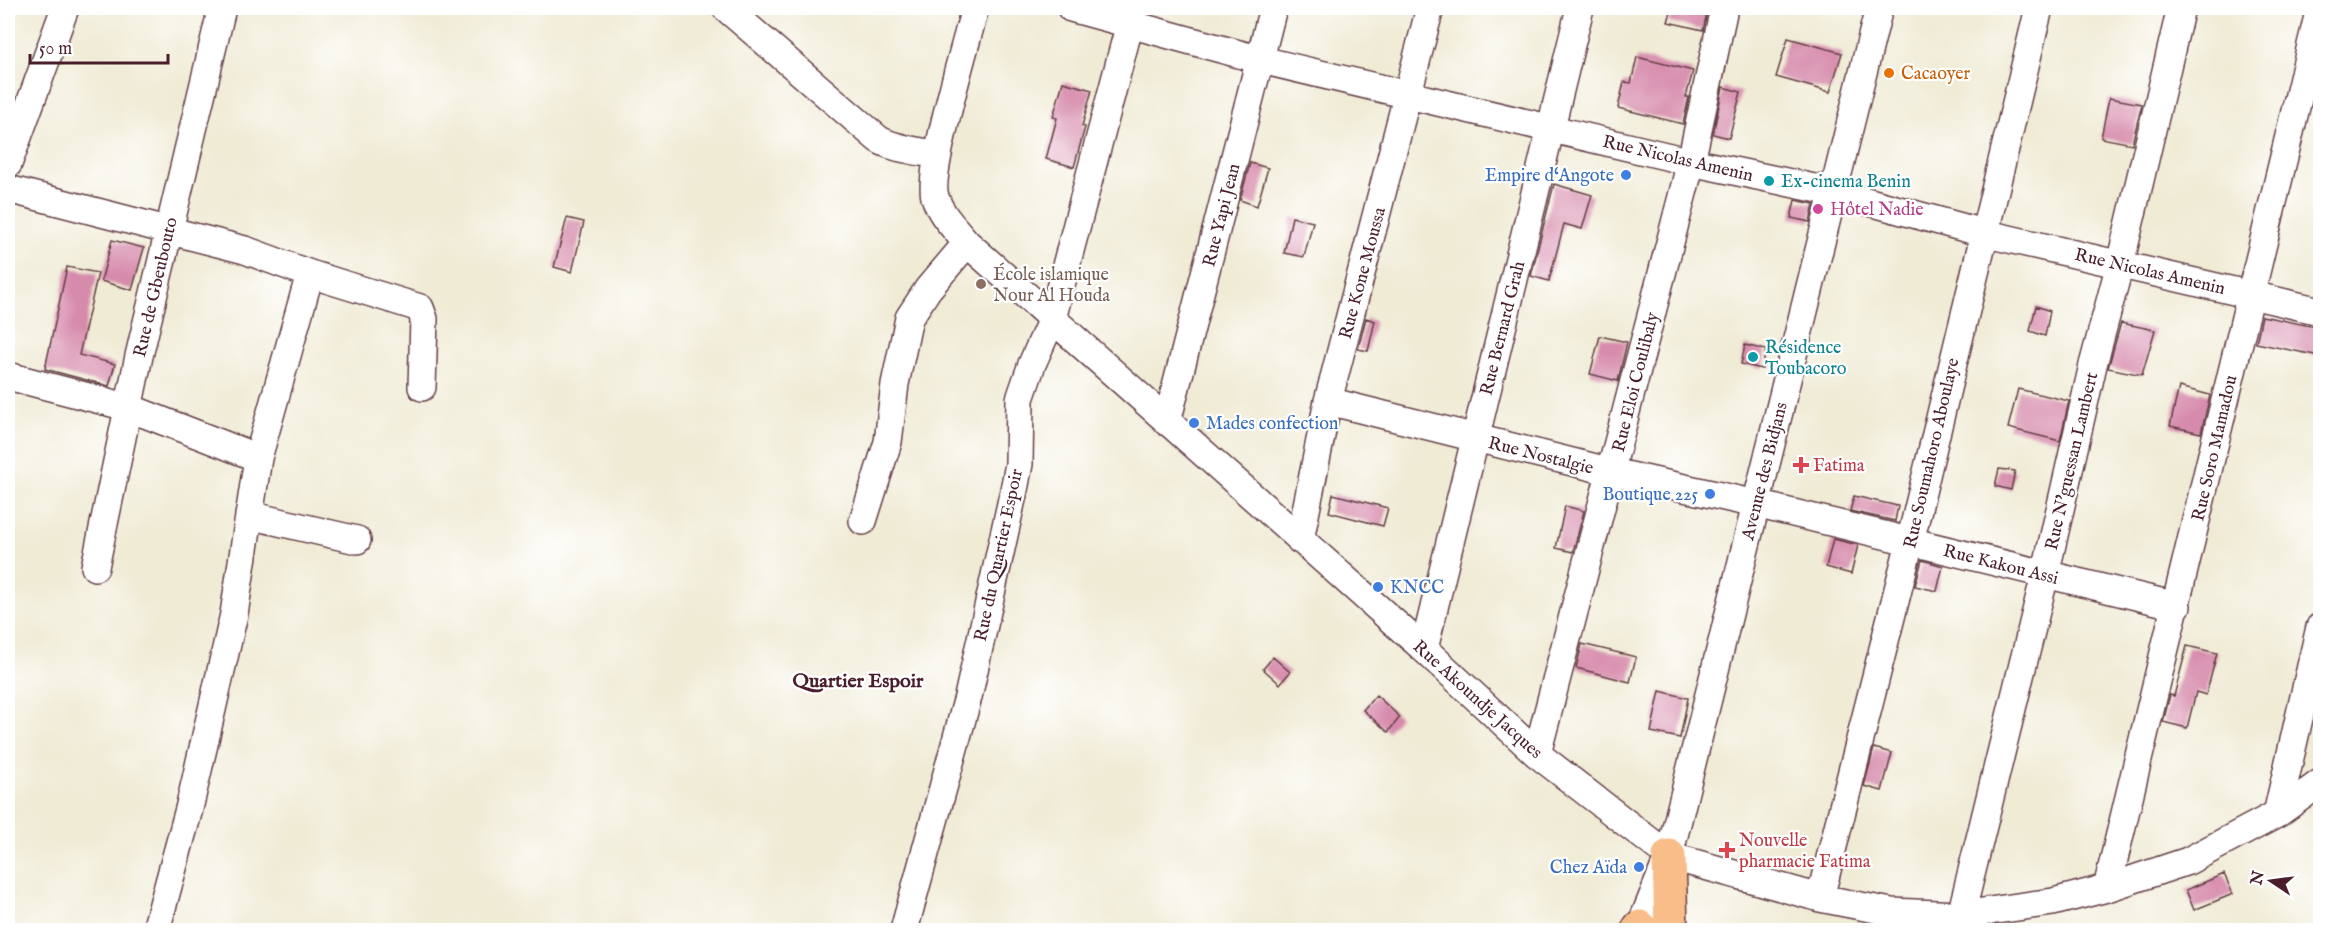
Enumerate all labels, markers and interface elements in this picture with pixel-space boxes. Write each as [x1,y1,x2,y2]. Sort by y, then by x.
scale bar [30,27,168,65]
text: 50 m [39,38,72,61]
place label: Cacaoyer [1901,63,1971,86]
marker: Cacaoyer [1882,66,1896,80]
street label: Rue Nicolas Amenin [1600,131,1756,188]
street label: Rue Yapi Jean [1199,161,1246,269]
place label: Empire d‘Angote [1485,165,1614,188]
marker: Empire d‘Angote [1619,168,1633,182]
place label: Ex-cinema Benin [1781,171,1911,194]
marker: Ex-cinema Benin [1762,174,1776,188]
place label: Hôtel Nadie [1830,199,1924,222]
marker: Hôtel Nadie [1811,202,1825,216]
street label: Rue Kone Moussa [1335,205,1392,342]
street label: Rue de Gbeubouto [129,215,184,360]
street label: Rue Nicolas Amenin [2072,244,2228,301]
street label: Rue Bernard Grah [1476,258,1531,398]
place label: École islamique Nour Al Houda [993,262,1110,308]
marker: École islamique Nour Al Houda [974,277,988,291]
street label: Rue Eloi Coulibaly [1608,310,1665,455]
place label: Résidence Toubacoro [1765,337,1847,381]
marker: Résidence Toubacoro [1746,350,1760,364]
street label: Rue Soumahoro Aboulaye [1899,356,1966,551]
street label: Rue N'guessan Lambert [2041,370,2104,552]
street label: Rue Soro Mamadou [2187,373,2243,524]
street label: Avenue des Bidjans [1737,400,1794,544]
place label: Mades confection [1206,413,1339,436]
marker: Mades confection [1187,416,1201,430]
street label: Rue Nostalgie [1486,432,1596,481]
place label: Fatima [1813,455,1865,478]
marker: Fatima [1794,458,1808,472]
street label: Rue du Quartier Espoir [970,467,1029,644]
place label: Boutique 225 [1602,484,1698,507]
marker: Boutique 225 [1703,487,1717,501]
street label: Rue Kakou Assi [1941,540,2061,591]
place label: KNCC [1390,577,1444,600]
marker: KNCC [1371,580,1385,594]
street label: Rue Akoundje Jacques [1407,636,1547,764]
district label: Quartier Espoir [793,669,924,694]
place label: Nouvelle pharmacie Fatima [1739,830,1871,874]
marker: Nouvelle pharmacie Fatima [1720,843,1734,857]
north arrow [2241,851,2301,911]
place label: Chez Aïda [1550,857,1627,880]
marker: Chez Aïda [1632,860,1646,874]
text: N [2247,869,2270,888]

